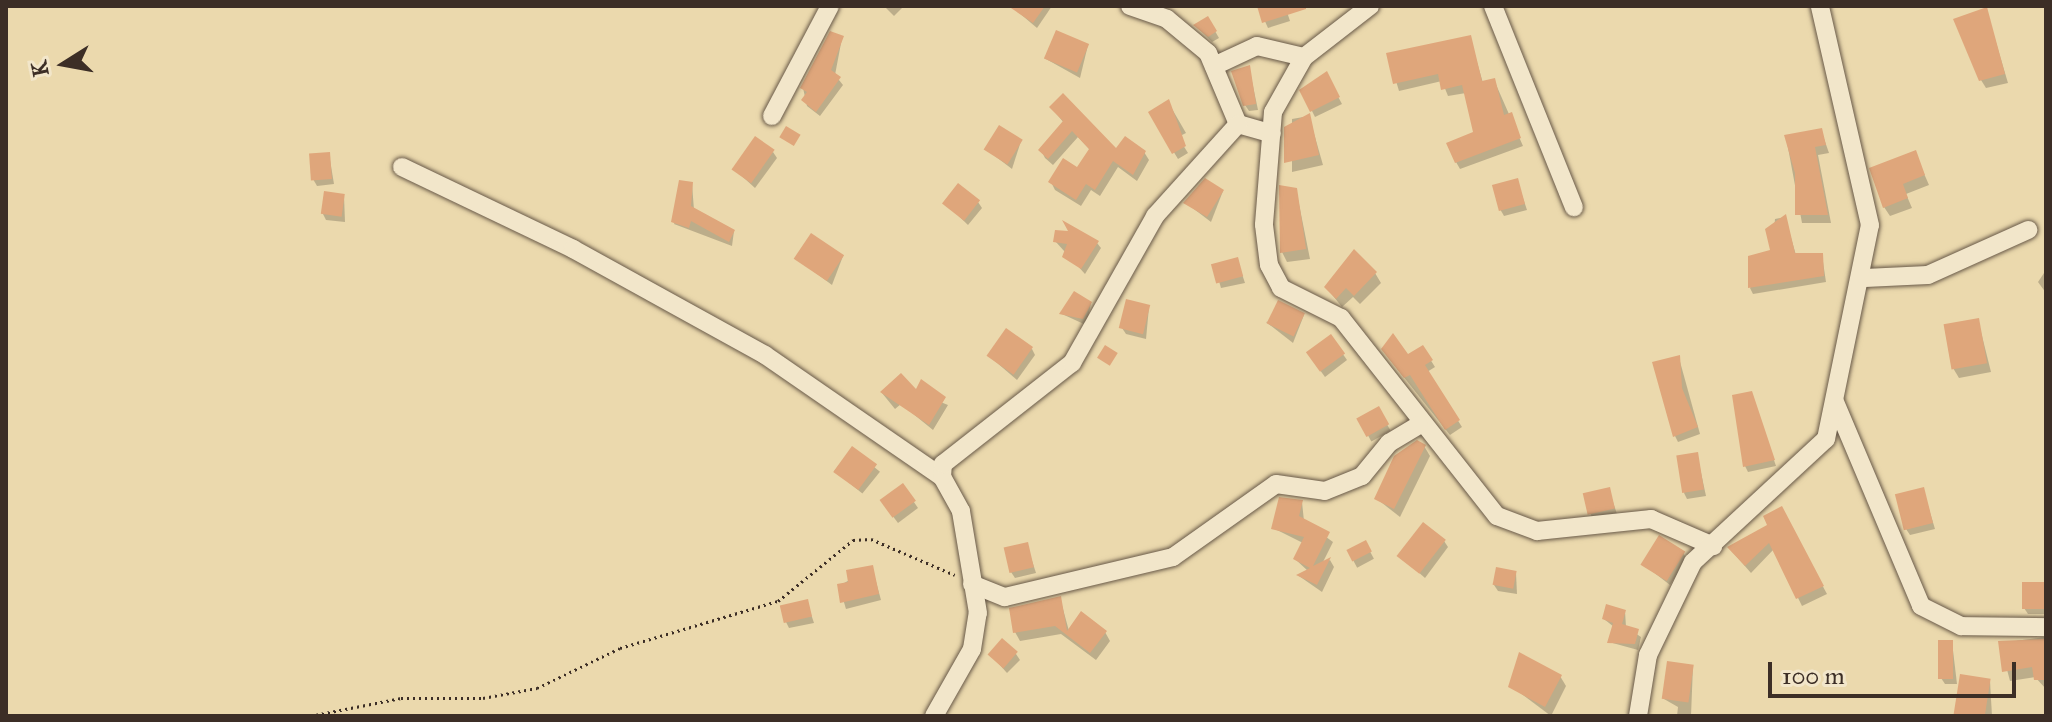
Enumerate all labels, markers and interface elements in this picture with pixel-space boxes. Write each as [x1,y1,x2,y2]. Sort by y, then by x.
north arrow [24,24,104,104]
text: K [25,58,55,79]
scale bar [1772,646,2020,696]
text: 100 m [1782,661,1845,691]

